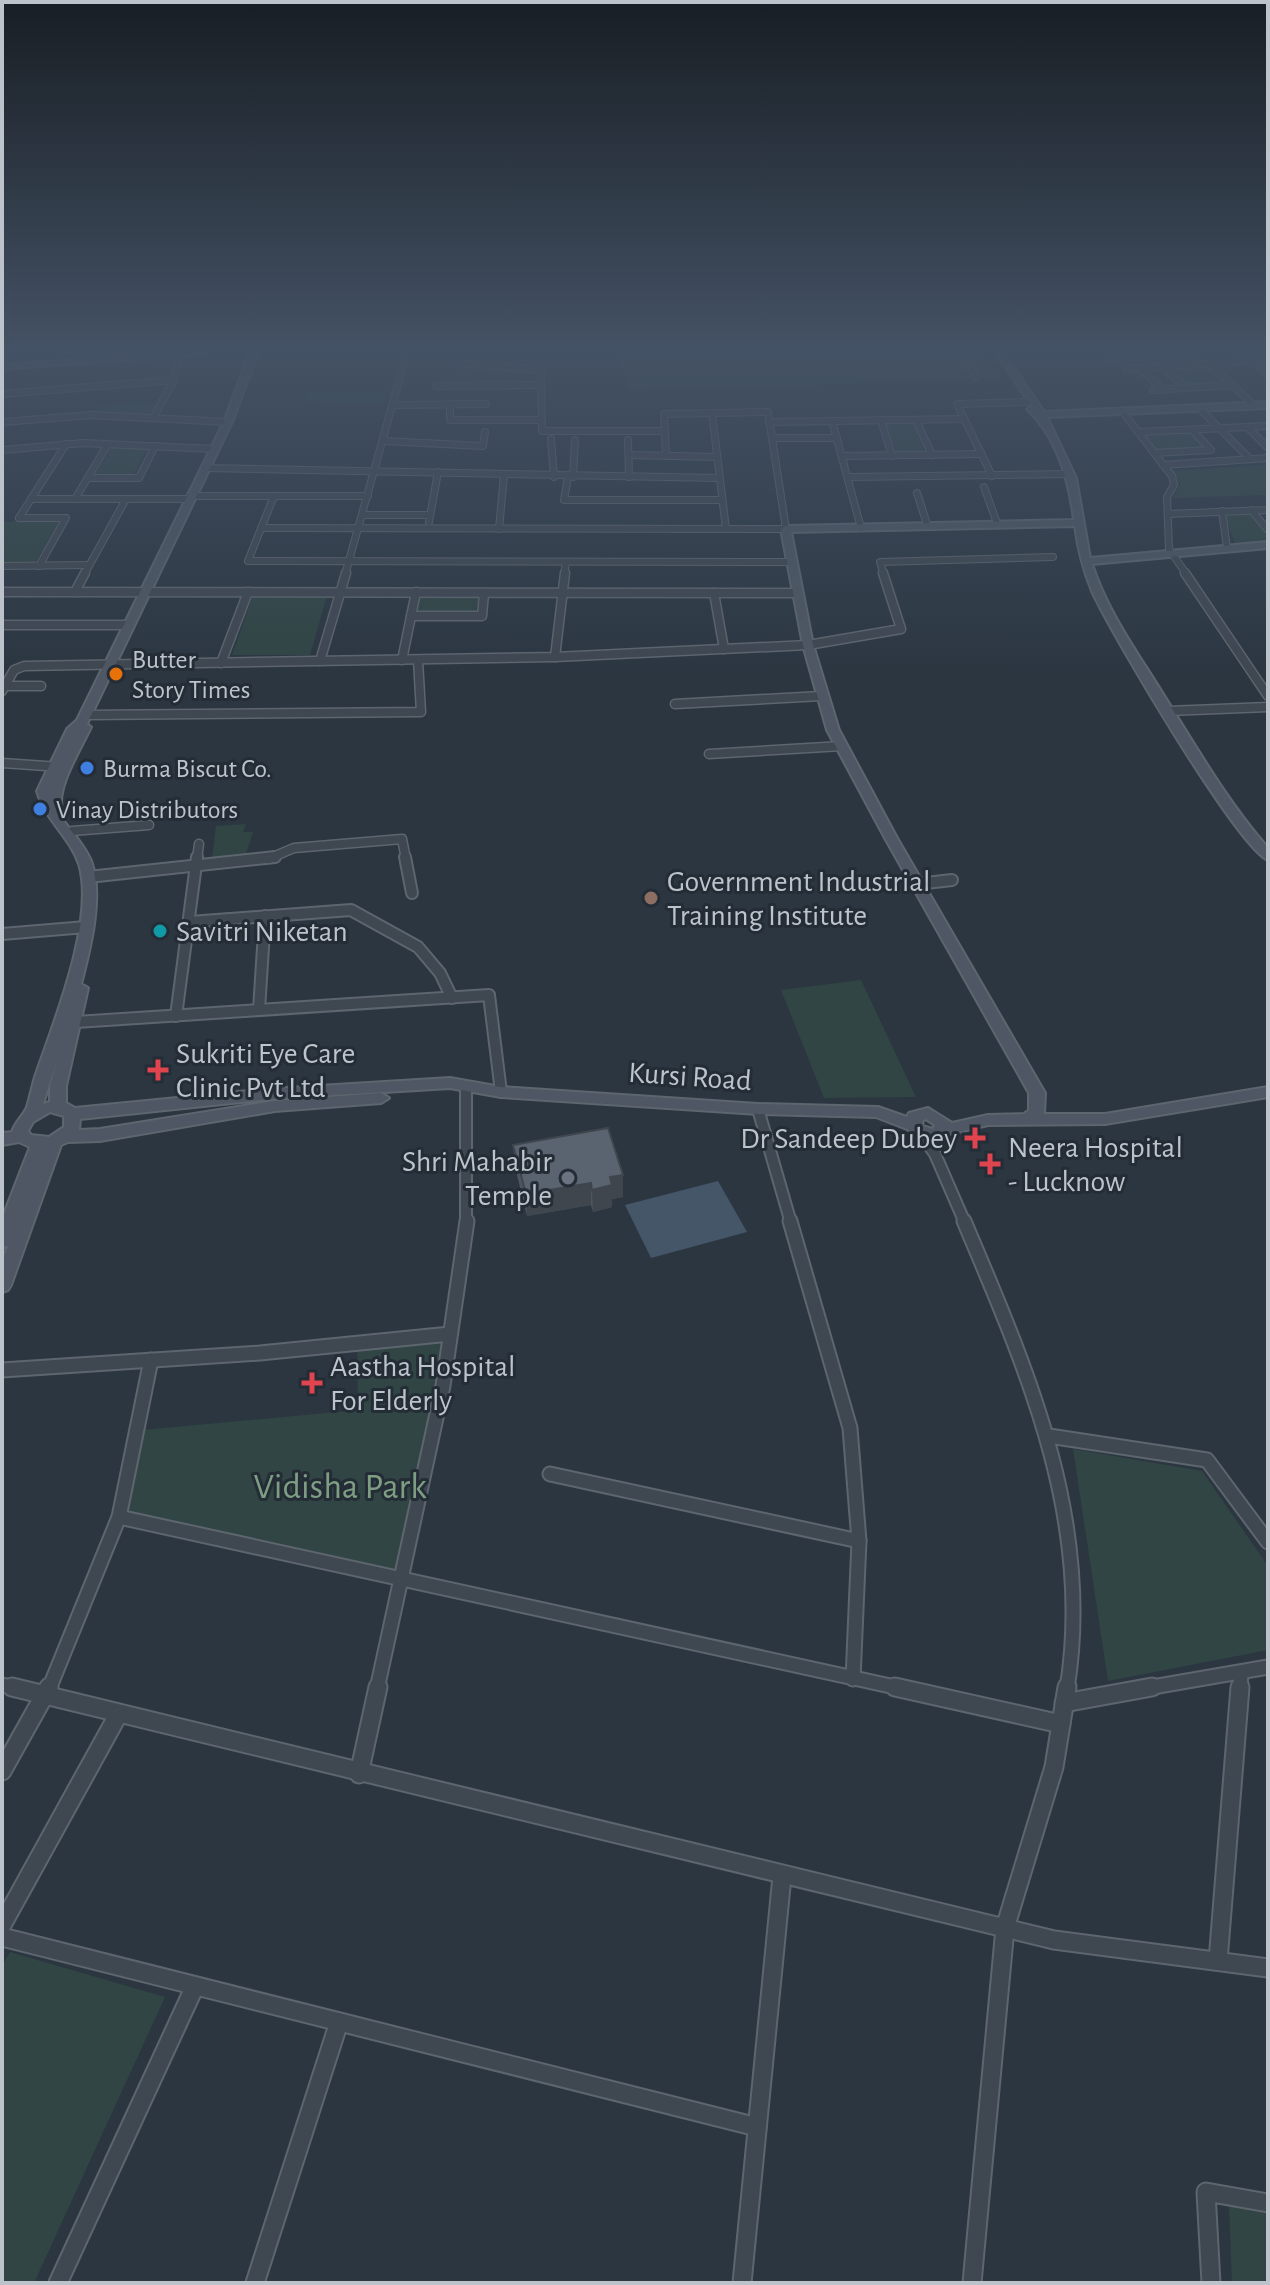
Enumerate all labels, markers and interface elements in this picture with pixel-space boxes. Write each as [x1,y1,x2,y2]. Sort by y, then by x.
place label: Butter Story Times [132,647,250,703]
marker: Butter Story Times [107,665,125,683]
place label: Burma Biscut Co. [103,756,272,782]
marker: Burma Biscut Co. [78,759,96,777]
place label: Vinay Distributors [56,797,238,823]
marker: Vinay Distributors [31,800,49,818]
place label: Government Industrial Training Institute [667,867,930,931]
marker: Government Industrial Training Institute [642,889,660,907]
place label: Savitri Niketan [176,917,348,947]
marker: Savitri Niketan [151,922,169,940]
place label: Sukriti Eye Care Clinic Pvt Ltd [176,1039,355,1103]
street label: Kursi Road [627,1058,753,1096]
marker: Sukriti Eye Care Clinic Pvt Ltd [147,1059,169,1081]
place label: Dr Sandeep Dubey [740,1124,957,1154]
marker: Dr Sandeep Dubey [964,1127,986,1149]
place label: Neera Hospital - Lucknow [1008,1133,1183,1197]
place label: Shri Mahabir Temple [402,1147,552,1211]
marker: Neera Hospital - Lucknow [979,1153,1001,1175]
marker: Shri Mahabir Temple [559,1169,577,1187]
place label: Aastha Hospital For Elderly [330,1352,515,1416]
marker: Aastha Hospital For Elderly [301,1372,323,1394]
park label: Vidisha Park [253,1469,427,1505]

